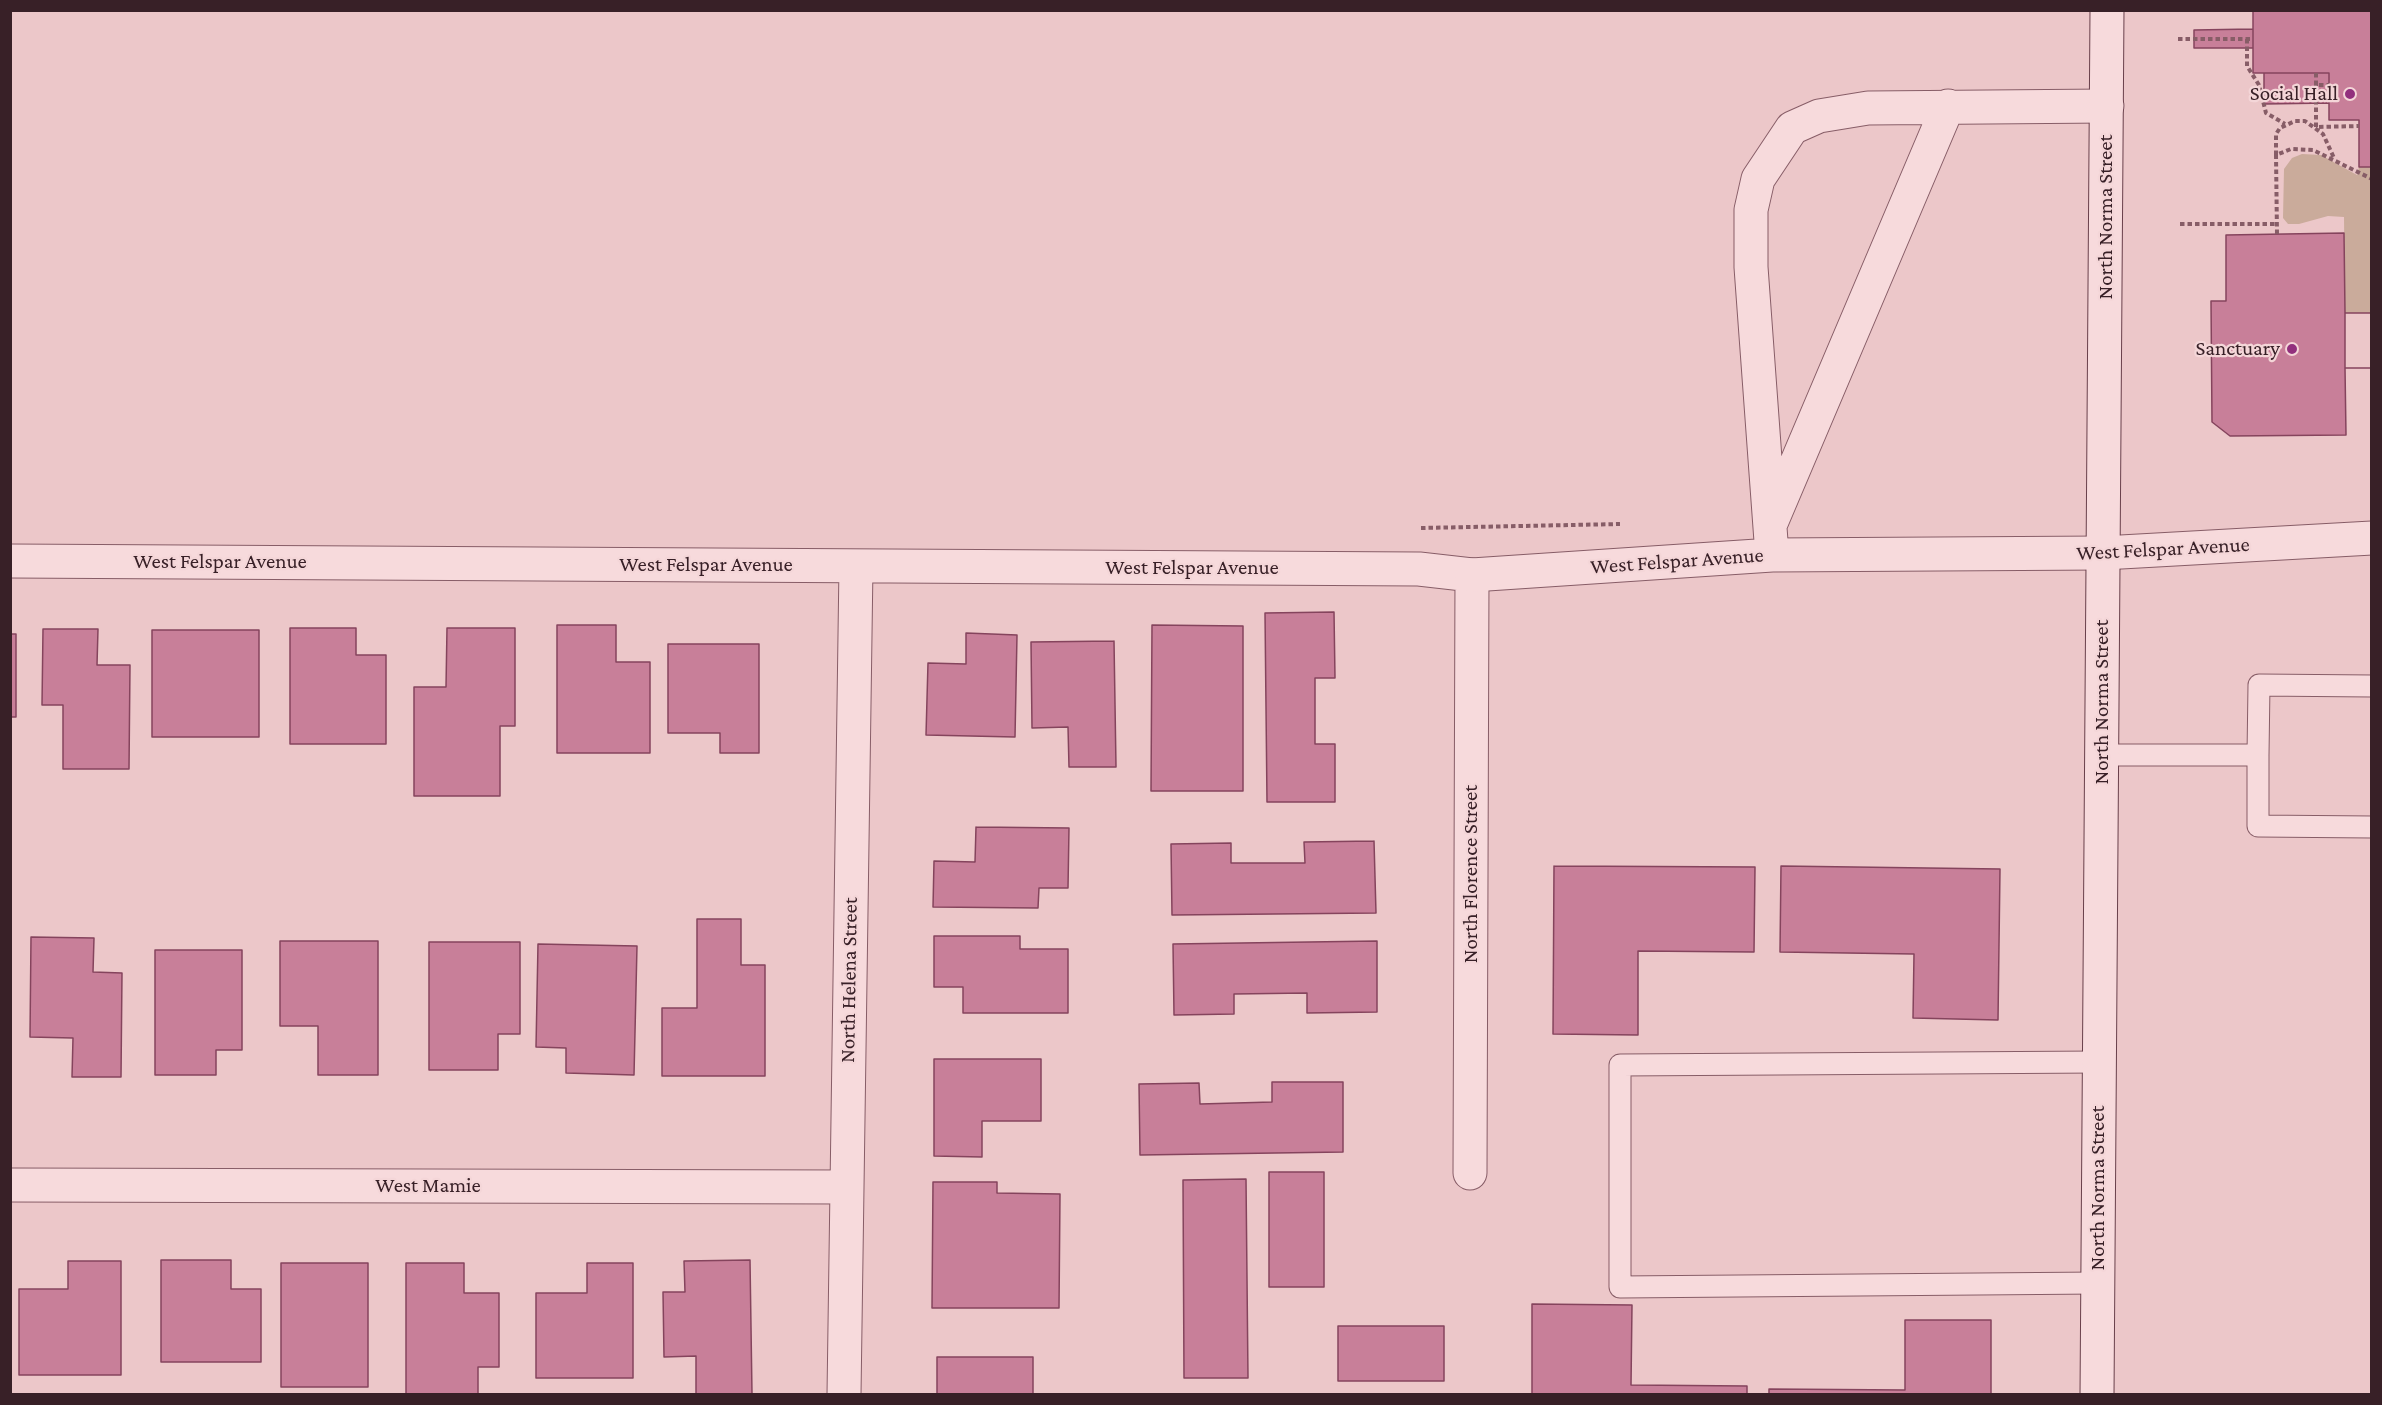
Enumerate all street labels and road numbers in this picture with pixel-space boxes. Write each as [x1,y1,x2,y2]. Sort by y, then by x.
street label: North Norma Street [2093,134,2119,300]
street label: West Felspar Avenue [2076,532,2250,566]
street label: West Felspar Avenue [1590,542,1764,580]
street label: West Felspar Avenue [133,549,307,575]
street label: West Felspar Avenue [619,552,793,578]
street label: West Felspar Avenue [1105,555,1279,581]
street label: North Norma Street [2089,619,2115,785]
street label: North Florence Street [1458,785,1484,963]
street label: North Helena Street [835,897,863,1063]
street label: North Norma Street [2085,1105,2111,1271]
street label: West Mamie [375,1173,481,1199]

